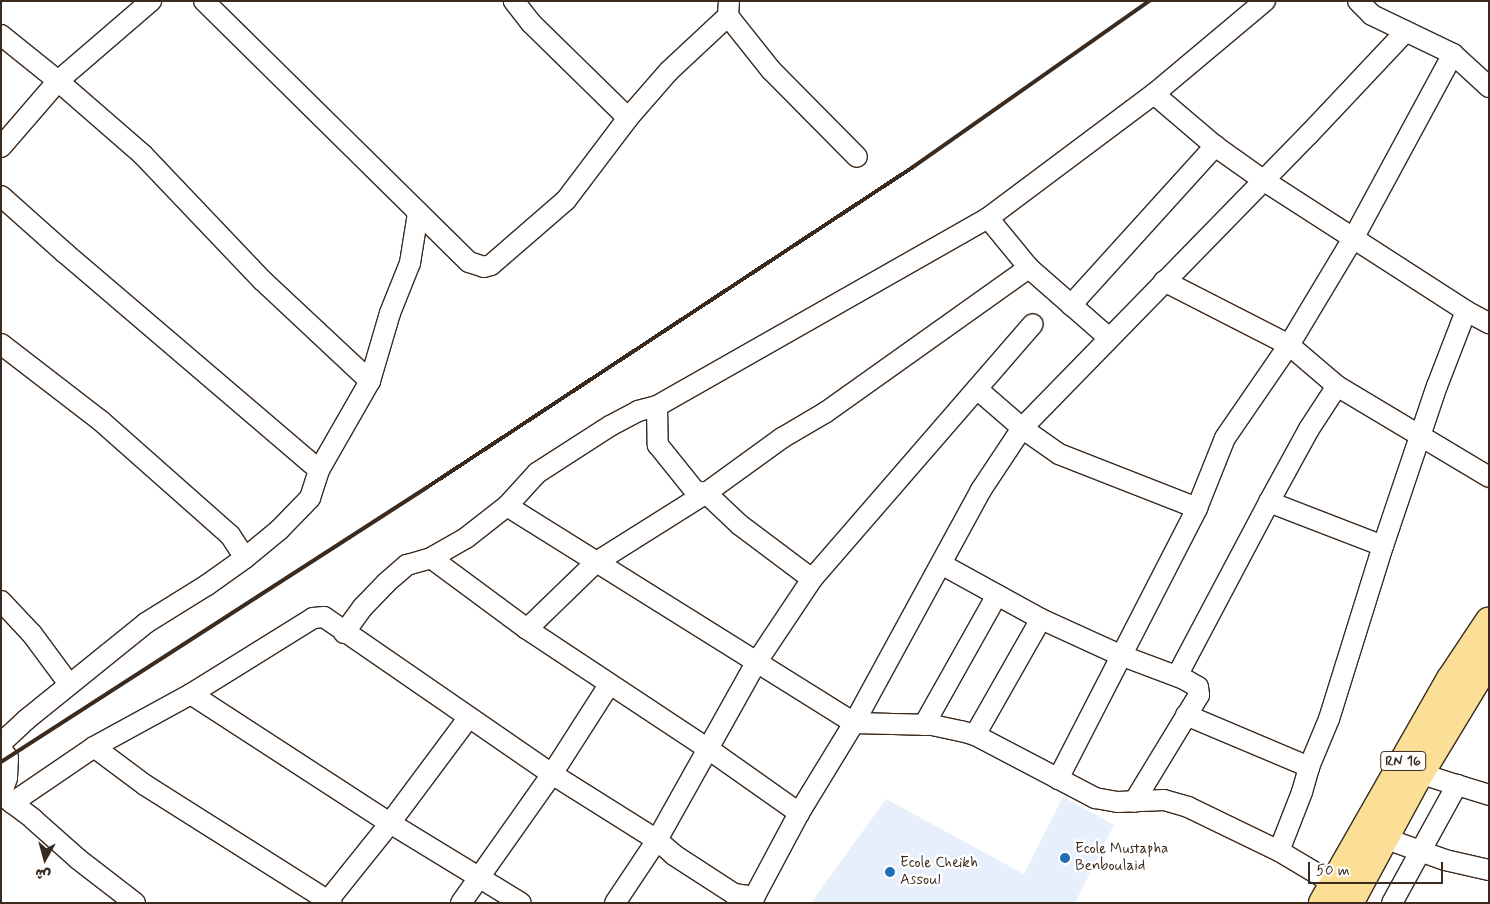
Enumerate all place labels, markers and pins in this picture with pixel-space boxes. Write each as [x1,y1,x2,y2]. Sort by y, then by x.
place label: Ecole Mustapha Benboulaid [1075,840,1169,875]
marker: Ecole Mustapha Benboulaid [1059,852,1071,864]
place label: Ecole Cheikh Assoul [900,854,980,889]
marker: Ecole Cheikh Assoul [884,866,896,878]

